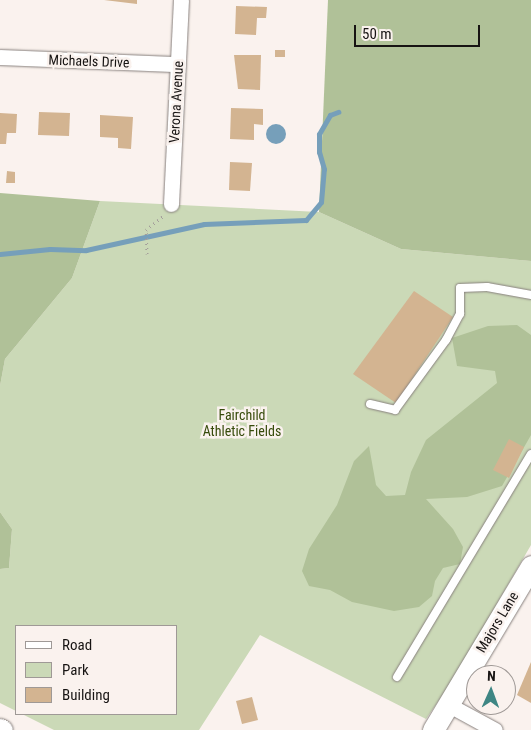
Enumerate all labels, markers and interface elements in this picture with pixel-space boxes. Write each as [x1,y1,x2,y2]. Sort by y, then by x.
scale bar [356,15,482,47]
text: 50 m [362,25,392,43]
street label: Michaels Drive [48,51,130,71]
street label: Verona Avenue [165,60,187,144]
park label: Fairchild Athletic Fields [203,407,281,440]
street label: Majors Lane [472,589,522,655]
legend [15,625,178,715]
text: Road [62,636,92,654]
text: Park [62,661,89,679]
north arrow [466,665,516,715]
text: N [487,668,496,684]
text: Building [62,686,110,704]

